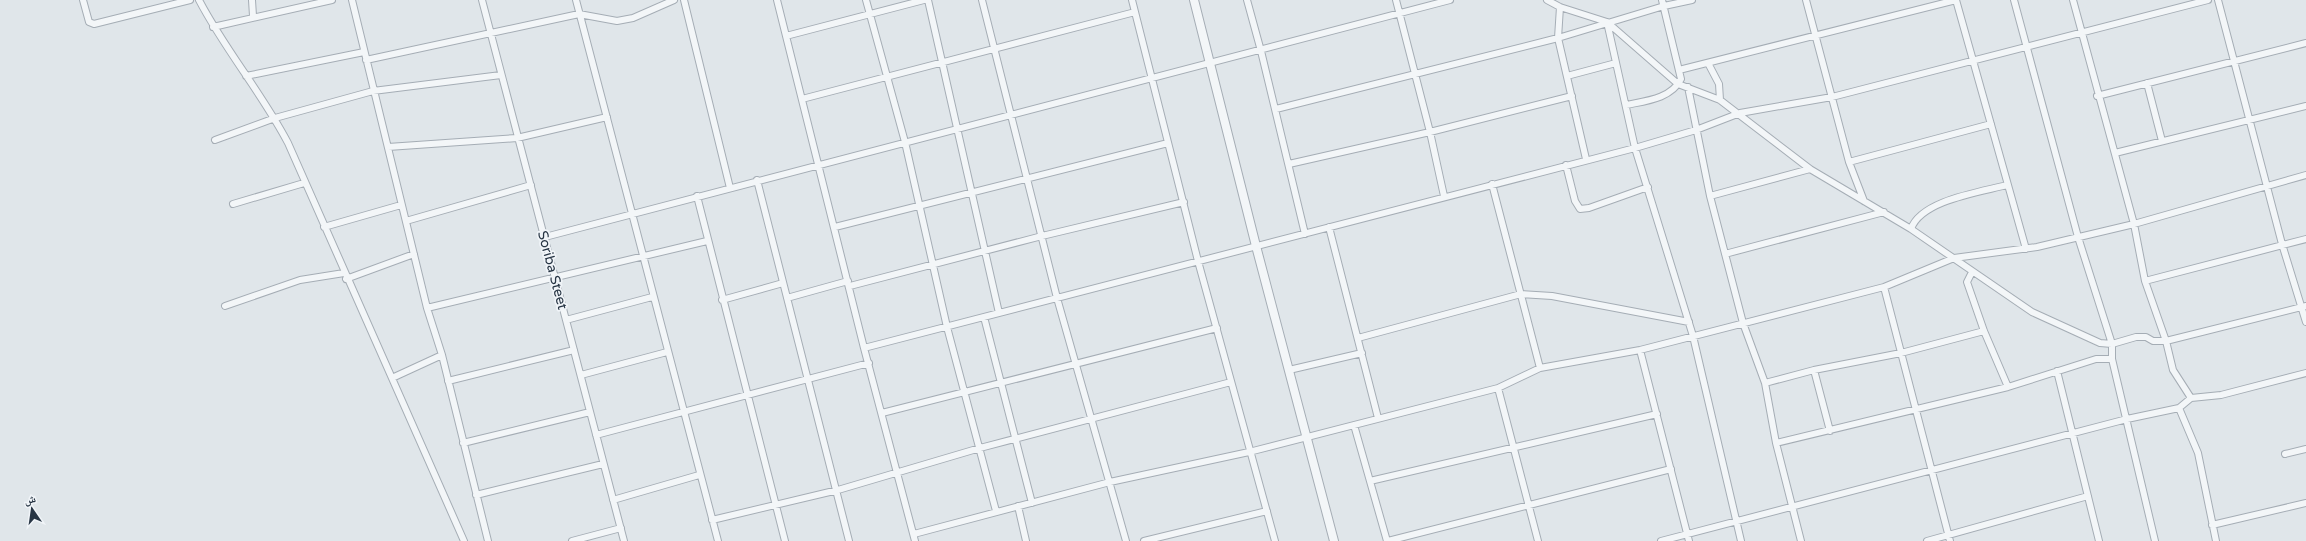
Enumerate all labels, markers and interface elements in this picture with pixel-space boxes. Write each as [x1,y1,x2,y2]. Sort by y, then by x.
street label: Soriba Steet [534,229,571,312]
north arrow [12,489,52,529]
text: ش [23,492,38,508]

